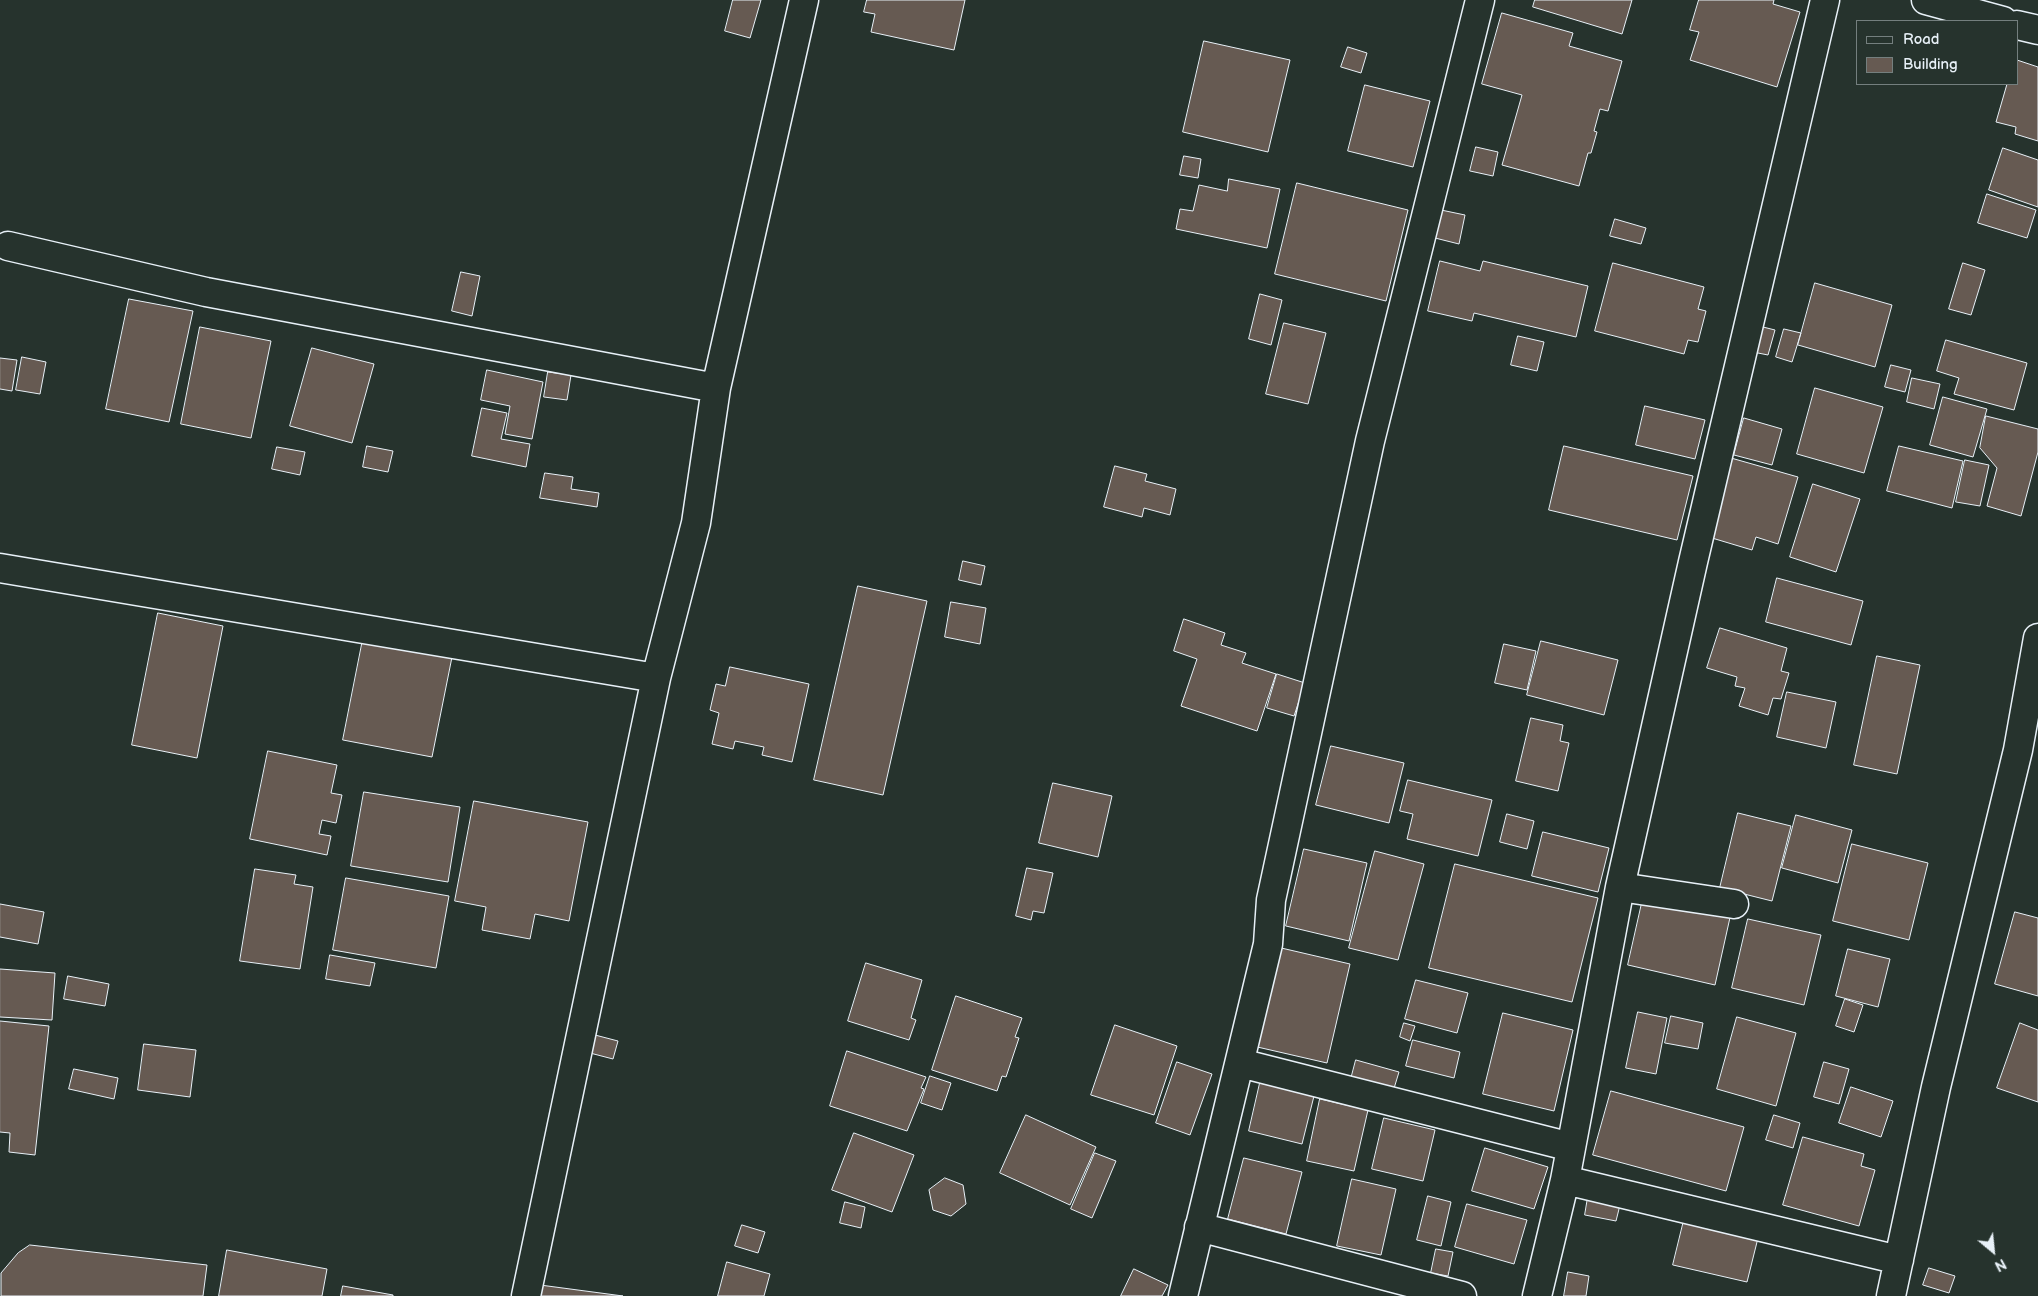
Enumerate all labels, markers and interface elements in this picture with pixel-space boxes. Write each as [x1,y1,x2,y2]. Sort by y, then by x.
legend [1856,20,2018,85]
text: Road [1903,30,1939,49]
text: Building [1903,55,1958,74]
north arrow [1968,1226,2018,1276]
text: N [1992,1255,2009,1275]

